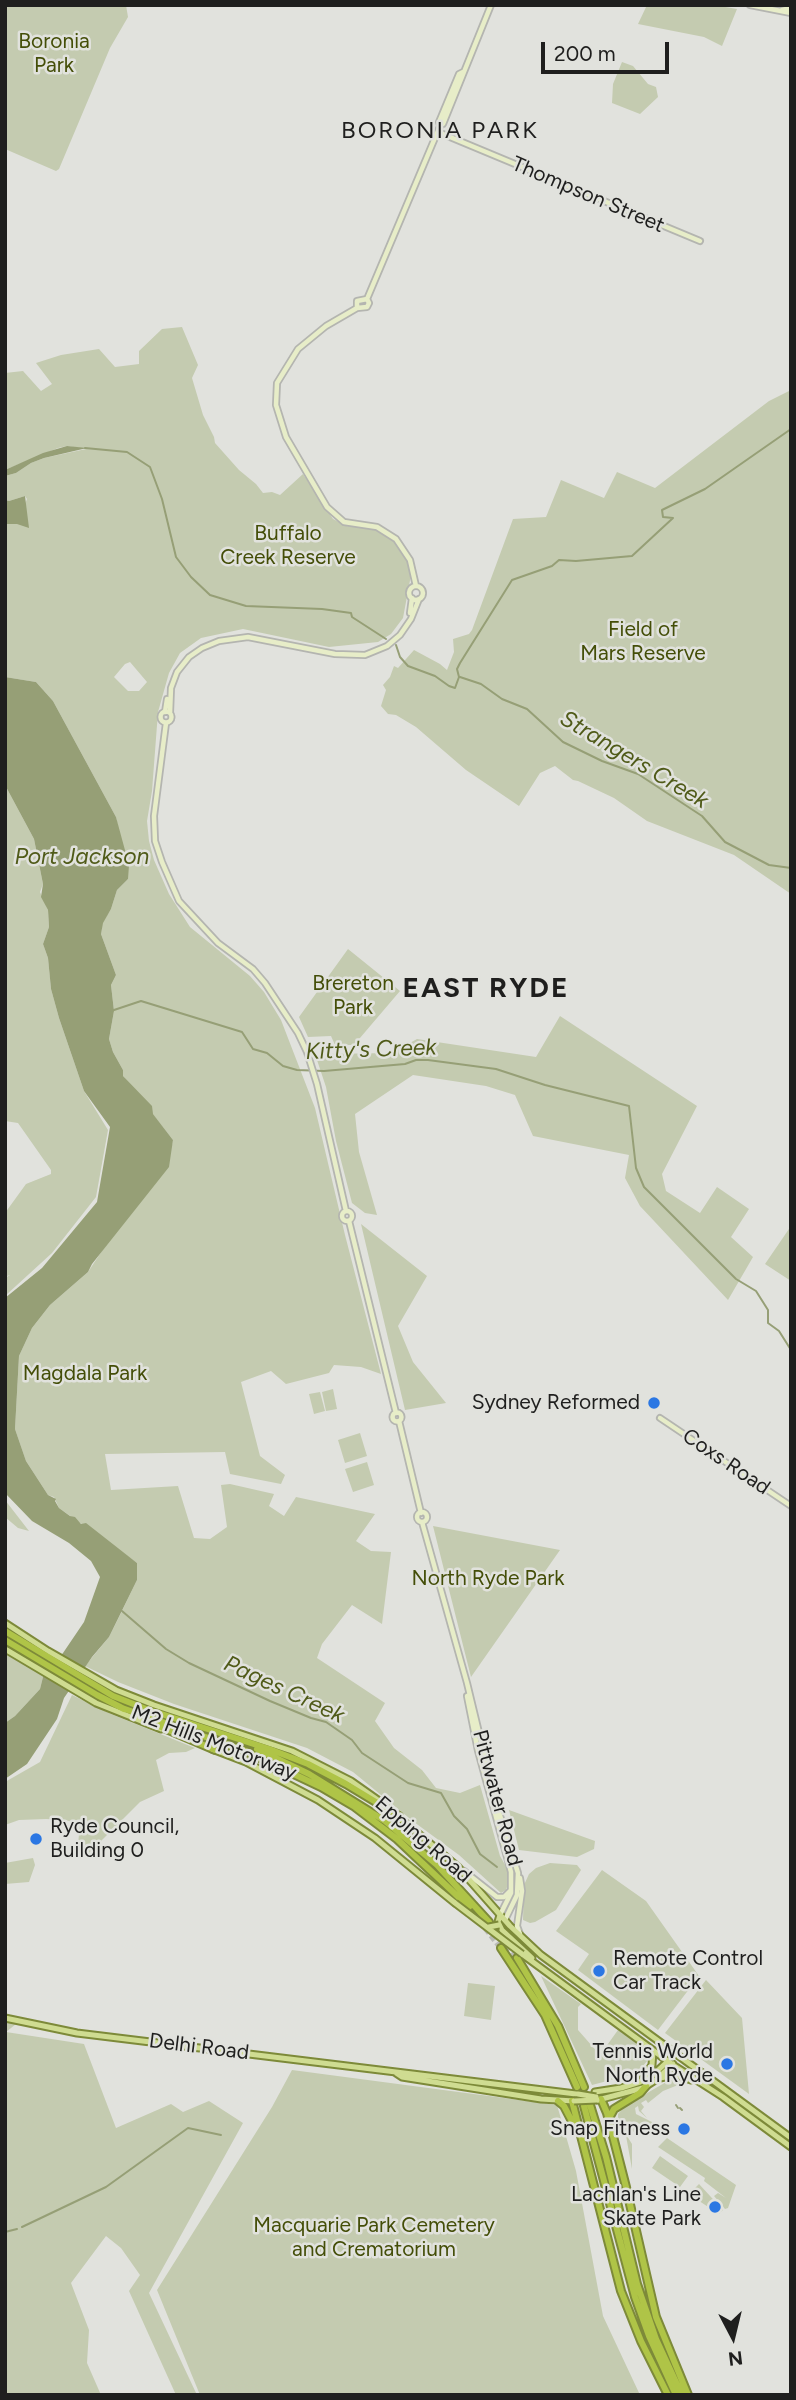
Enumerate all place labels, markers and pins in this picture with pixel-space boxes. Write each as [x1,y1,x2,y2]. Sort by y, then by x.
place label: Sydney Reformed [472,1390,640,1416]
marker: Sydney Reformed [646,1395,662,1411]
place label: Ryde Council, Building 0 [50,1814,179,1864]
marker: Ryde Council, Building 0 [28,1831,44,1847]
place label: Remote Control Car Track [613,1946,763,1996]
marker: Remote Control Car Track [591,1963,607,1979]
place label: Tennis World North Ryde [592,2039,713,2089]
marker: Tennis World North Ryde [719,2056,735,2072]
place label: Snap Fitness [550,2116,670,2142]
marker: Snap Fitness [676,2121,692,2137]
place label: Lachlan's Line Skate Park [571,2182,701,2232]
marker: Lachlan's Line Skate Park [707,2199,723,2215]

